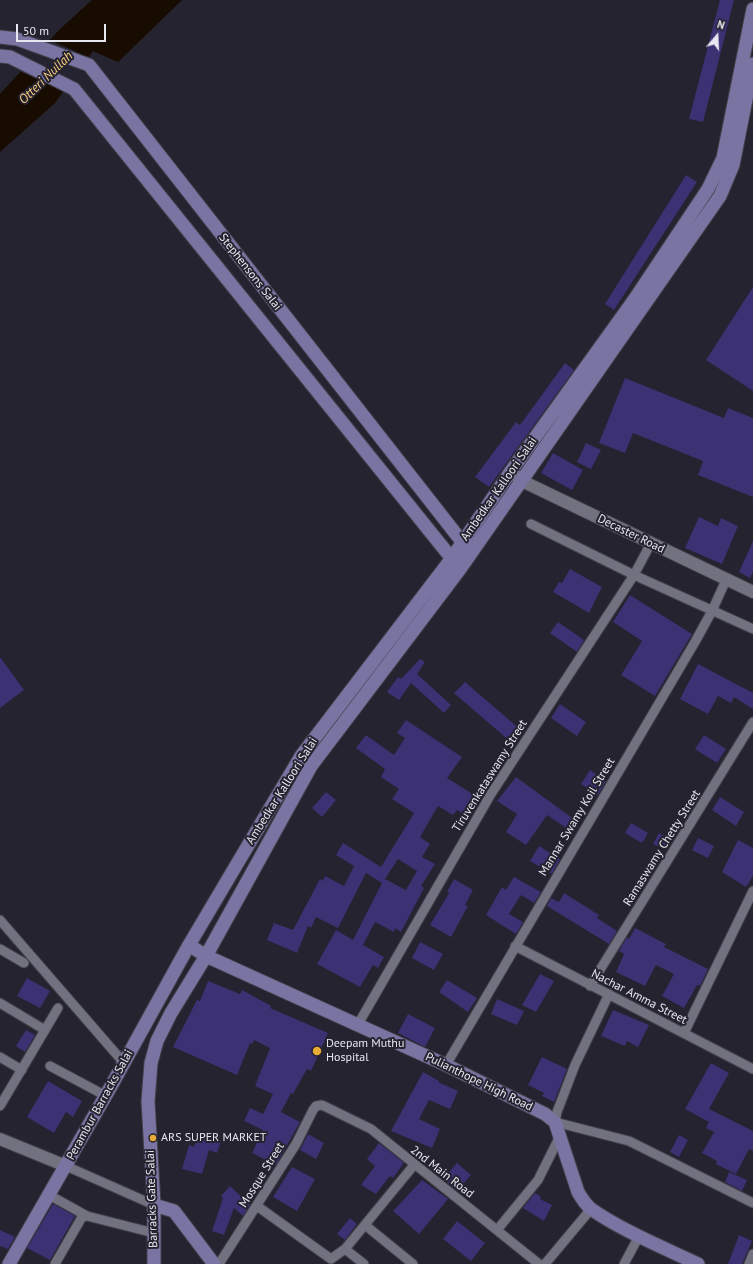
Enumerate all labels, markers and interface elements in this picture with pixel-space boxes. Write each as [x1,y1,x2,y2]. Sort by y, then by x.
scale bar [18,16,108,42]
north arrow [697,16,737,56]
text: N [715,17,727,32]
text: 50 m [23,23,49,38]
water label: Otteri Nullah [16,48,76,108]
street label: Stephensons Salai [216,231,284,313]
street label: Ambedkar Kalloori Salai [458,434,540,544]
street label: Decaster Road [595,512,667,556]
street label: Tiruvenkataswamy Street [450,717,530,835]
street label: Ambedkar Kalloori Salai [243,735,321,847]
street label: Mannar Swamy Koil Street [536,755,618,879]
street label: Ramaswamy Chetty Street [620,787,704,909]
street label: Nachar Amma Street [589,967,689,1027]
place label: Deepam Muthu Hospital [326,1037,404,1065]
marker: Deepam Muthu Hospital [311,1045,323,1057]
street label: Perambur Barracks Salai [64,1047,136,1163]
street label: Pulianthope High Road [423,1050,535,1114]
place label: ARS SUPER MARKET [161,1131,266,1145]
marker: ARS SUPER MARKET [148,1133,158,1143]
street label: Mosque Street [236,1140,288,1210]
street label: 2nd Main Road [407,1143,477,1201]
street label: Barracks Gate Salai [143,1150,161,1248]

